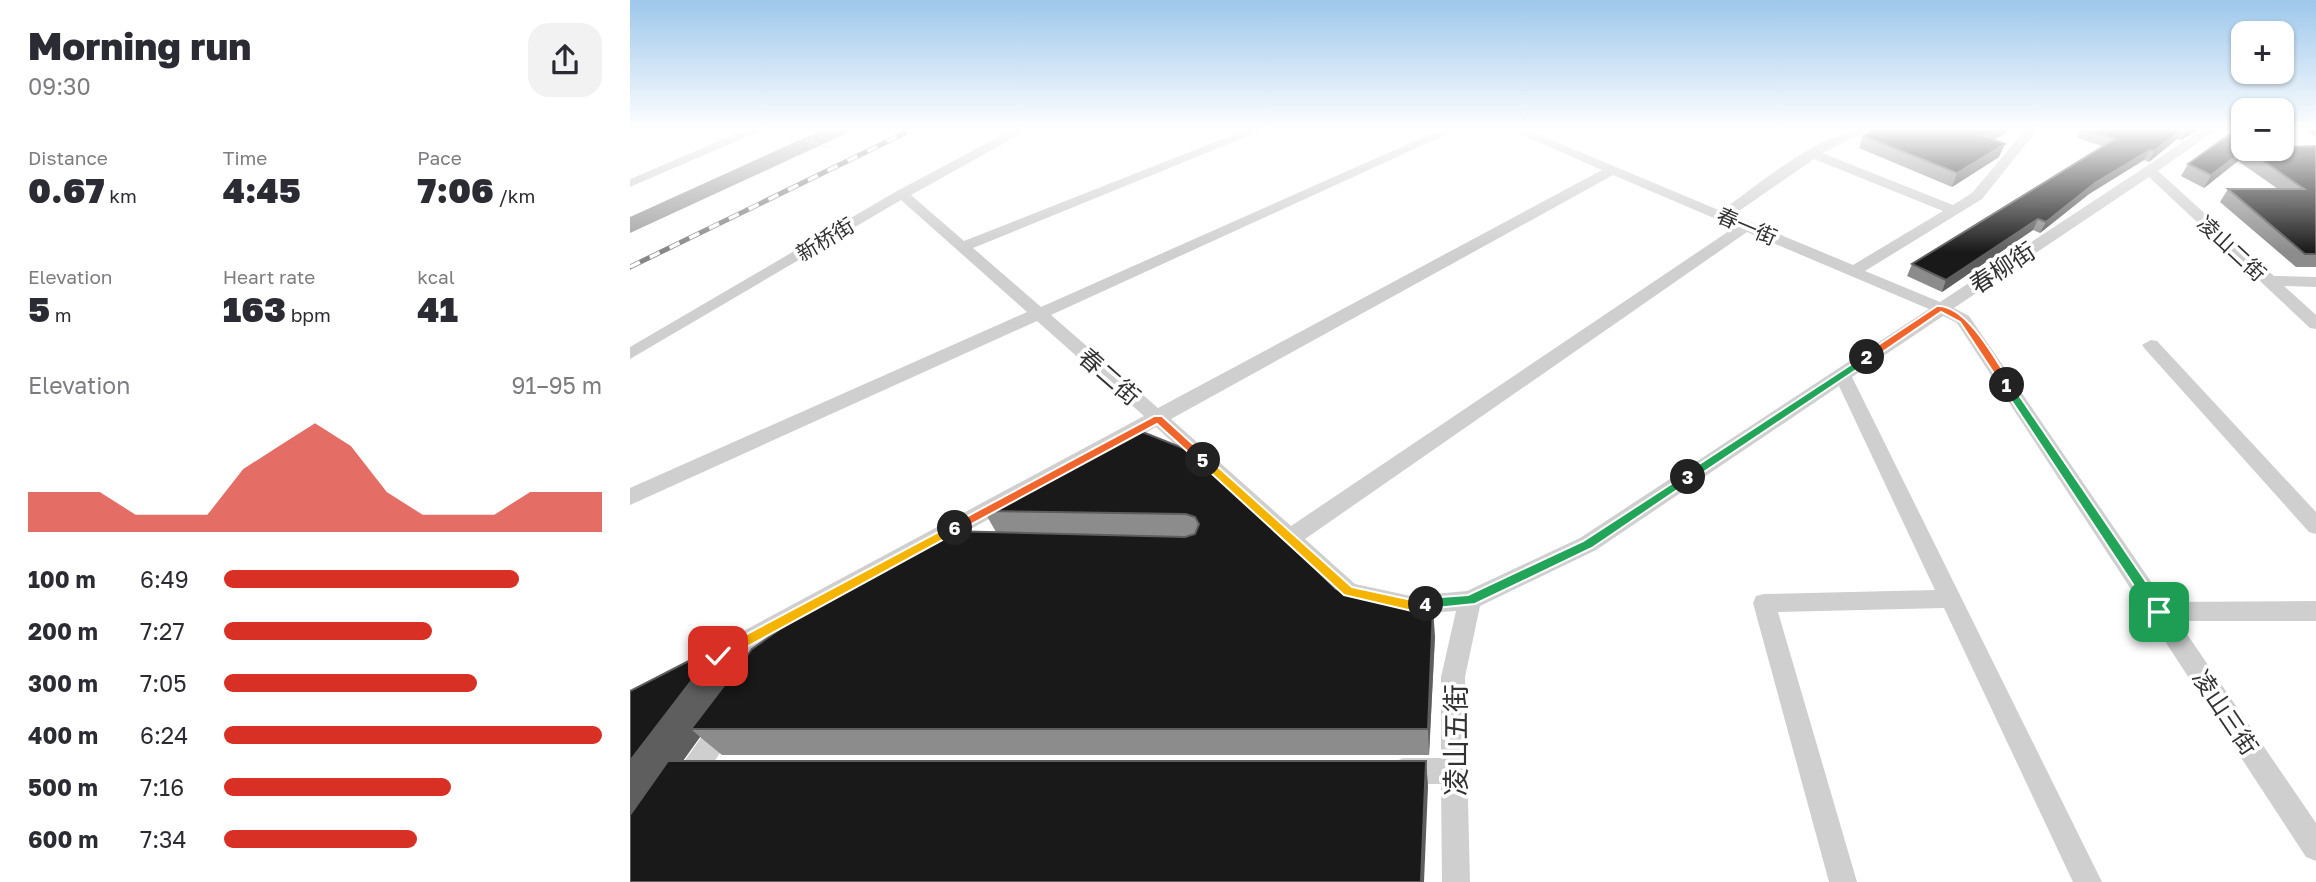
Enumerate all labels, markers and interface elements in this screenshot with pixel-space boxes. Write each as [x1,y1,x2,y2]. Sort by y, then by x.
map controls [2231,21,2294,161]
button: + [2231,21,2294,84]
text: Morning run [28,23,251,68]
button: share [528,23,602,97]
text: 09:30 [28,72,91,100]
button: − [2231,98,2294,161]
text: Distance [28,146,108,169]
text: Time [223,146,267,169]
text: Pace [417,146,462,169]
text: 0.67 [28,169,105,211]
text: 4:45 [223,169,301,211]
text: 7:06 [417,169,494,211]
text: km [105,184,137,207]
text: /km [494,184,535,207]
street label: 春一街 [1713,202,1781,250]
street label: 凌山二街 [2192,210,2272,286]
street label: 新桥街 [791,212,859,266]
street label: 春柳街 [1964,235,2040,299]
text: Elevation [28,265,113,288]
text: Heart rate [223,265,315,288]
text: kcal [417,265,455,288]
text: 5 [28,288,50,330]
text: 163 [223,288,286,330]
text: 41 [417,288,458,330]
text: m [50,303,72,326]
text: bpm [286,303,331,326]
pin: 2 [1850,340,1884,374]
street label: 春二街 [1073,341,1147,411]
text: 2 [1861,345,1872,368]
pin: 1 [1990,368,2024,402]
text: Elevation [28,371,130,399]
text: 91–95 m [511,371,602,399]
text: 1 [2002,373,2011,396]
pin: 5 [1186,442,1220,477]
text: 5 [1197,448,1208,471]
pin: 3 [1670,460,1706,494]
text: 3 [1682,465,1693,488]
pin: 6 [938,510,972,546]
text: 6 [948,516,961,539]
text: 100 m [28,565,96,593]
text: 6:49 [140,565,189,593]
pin [2129,582,2189,642]
pin: 4 [1408,586,1444,622]
text: 4 [1420,592,1431,615]
icon: arrive [2140,593,2178,631]
text: 200 m [28,617,98,645]
text: 7:27 [140,617,185,645]
pin [688,626,748,686]
icon: check [699,637,737,675]
street label: 凌山三街 [2187,664,2265,760]
text: 300 m [28,669,98,697]
text: 7:05 [140,669,187,697]
street label: 凌山五街 [1439,684,1472,796]
text: 400 m [28,721,98,749]
text: 6:24 [140,721,188,749]
text: 500 m [28,773,98,801]
text: 7:16 [140,773,184,801]
text: 600 m [28,825,98,853]
text: 7:34 [140,825,187,853]

